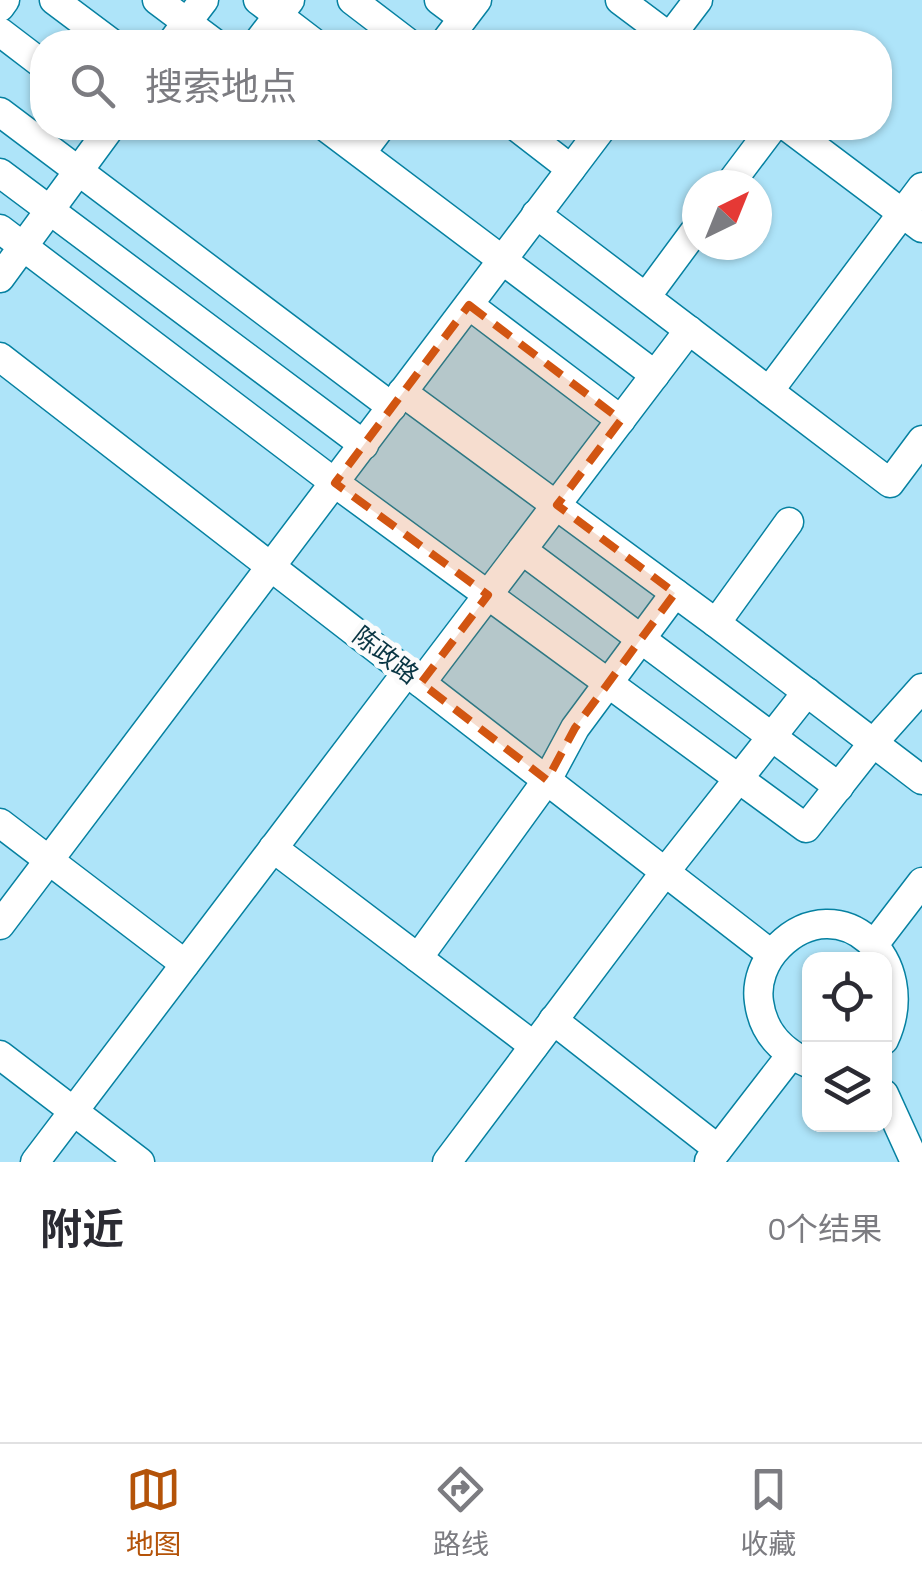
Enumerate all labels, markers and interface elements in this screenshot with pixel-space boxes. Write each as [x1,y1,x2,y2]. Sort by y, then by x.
search box [30,30,892,140]
text: 搜索地点 [145,57,297,115]
icon: search [65,58,120,113]
north arrow [682,170,772,260]
street label: 陈政路 [345,617,427,693]
map controls [802,952,892,1132]
button: locate [802,952,892,1042]
button: layers [802,1042,892,1132]
text: 附近 [40,1196,124,1260]
text: 0个结果 [768,1204,882,1252]
tab: 地图 [126,1462,182,1565]
tab: 路线 [433,1462,489,1565]
tab: 收藏 [740,1462,796,1565]

